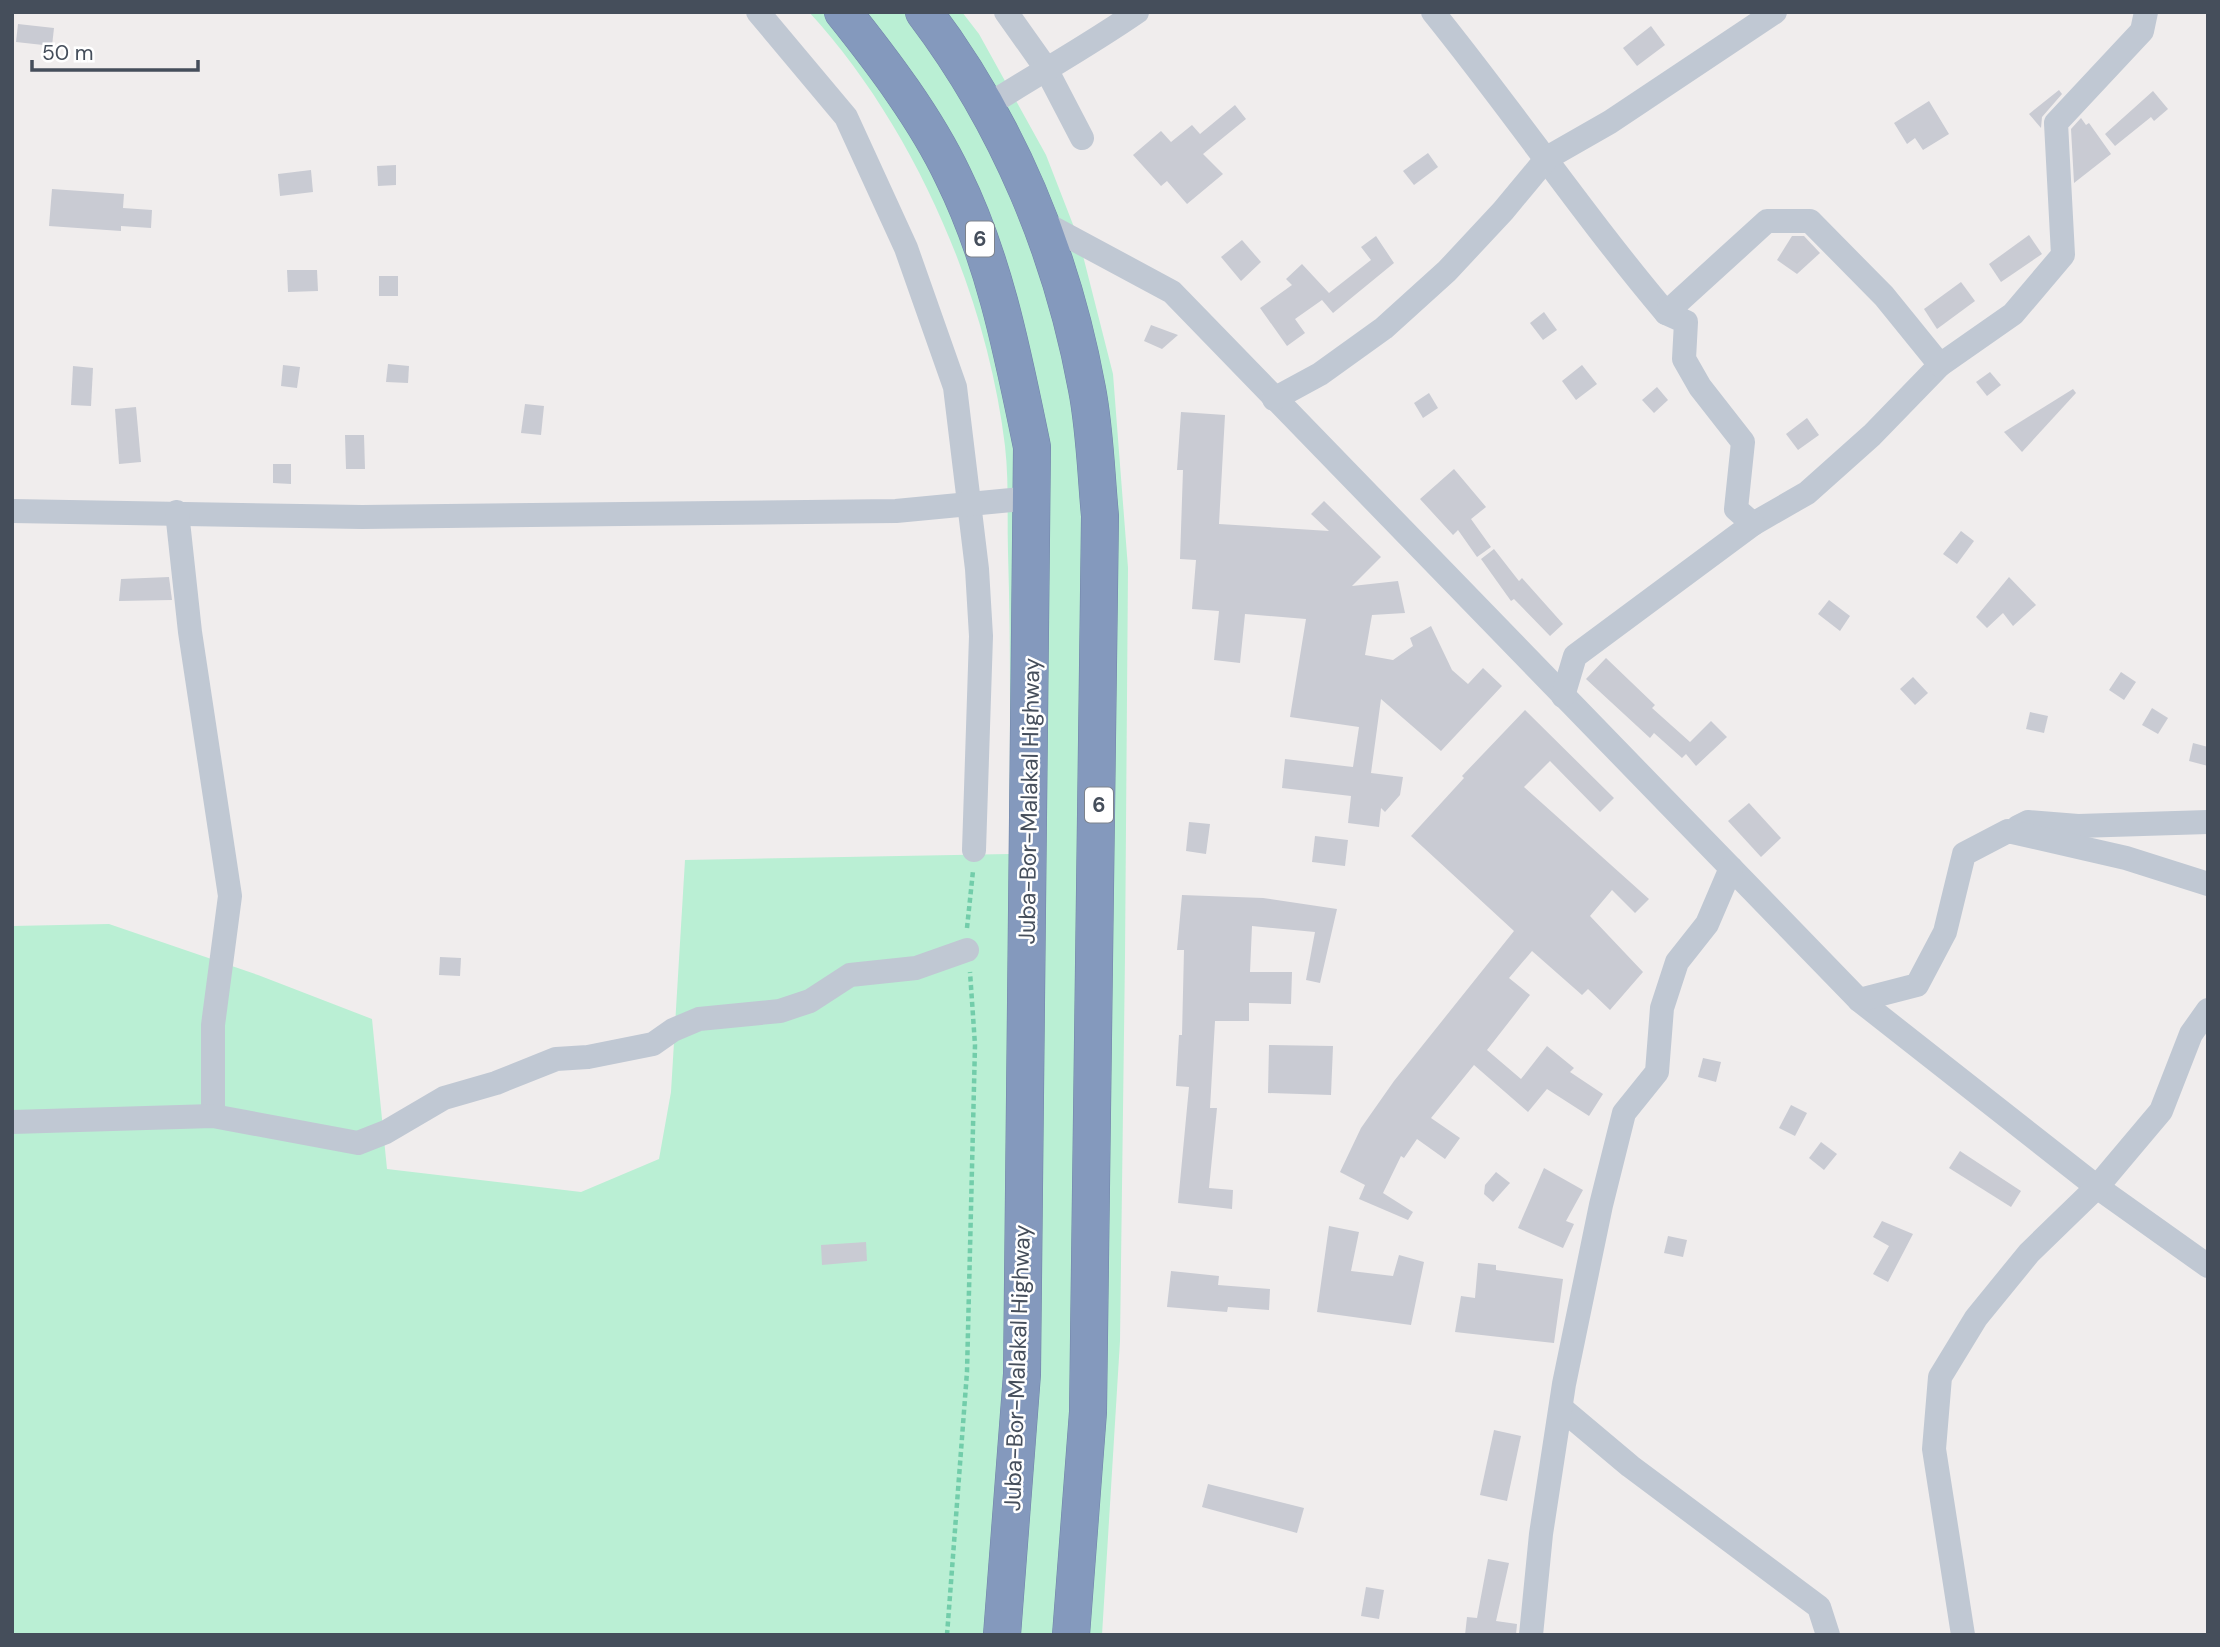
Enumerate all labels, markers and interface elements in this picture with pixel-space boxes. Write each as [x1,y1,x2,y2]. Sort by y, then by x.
scale bar [32,28,198,72]
text: 50 m [42,39,93,67]
road number: 6 [966,222,994,256]
street label: Juba-Bor-Malakal Highway [1012,657,1047,945]
road number: 6 [1085,788,1113,822]
street label: Juba-Bor-Malakal Highway [997,1224,1037,1512]

